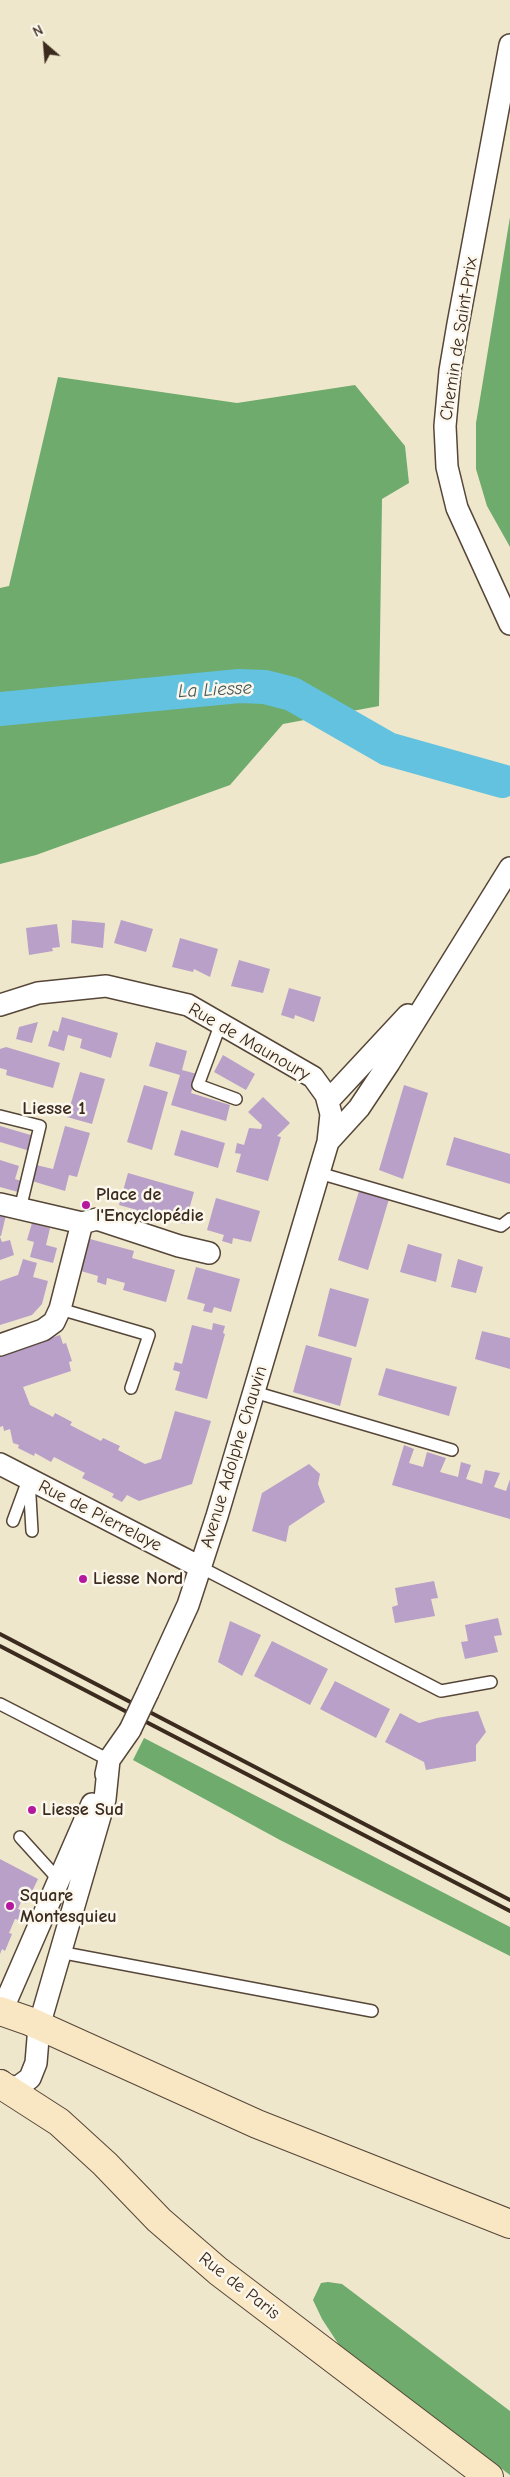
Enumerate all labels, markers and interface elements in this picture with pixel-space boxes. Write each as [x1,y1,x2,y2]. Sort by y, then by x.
north arrow [20,20,70,70]
text: N [30,22,46,41]
street label: Chemin de Saint-Prix [435,256,483,422]
water label: La Liesse [177,677,253,703]
street label: Rue de Maunoury [184,998,314,1086]
district label: Liesse 1 [22,1098,86,1120]
place label: Place de l'Encyclopédie [96,1184,204,1226]
marker: Place de l'Encyclopédie [80,1199,92,1211]
street label: Avenue Adolphe Chauvin [196,1363,272,1551]
street label: Rue de Pierrelaye [35,1476,165,1556]
place label: Liesse Nord [93,1568,183,1590]
marker: Liesse Nord [77,1573,89,1585]
place label: Liesse Sud [42,1799,124,1821]
marker: Liesse Sud [26,1804,38,1816]
place label: Square Montesquieu [20,1885,117,1928]
marker: Square Montesquieu [4,1900,16,1912]
street label: Rue de Paris [194,2248,284,2324]

